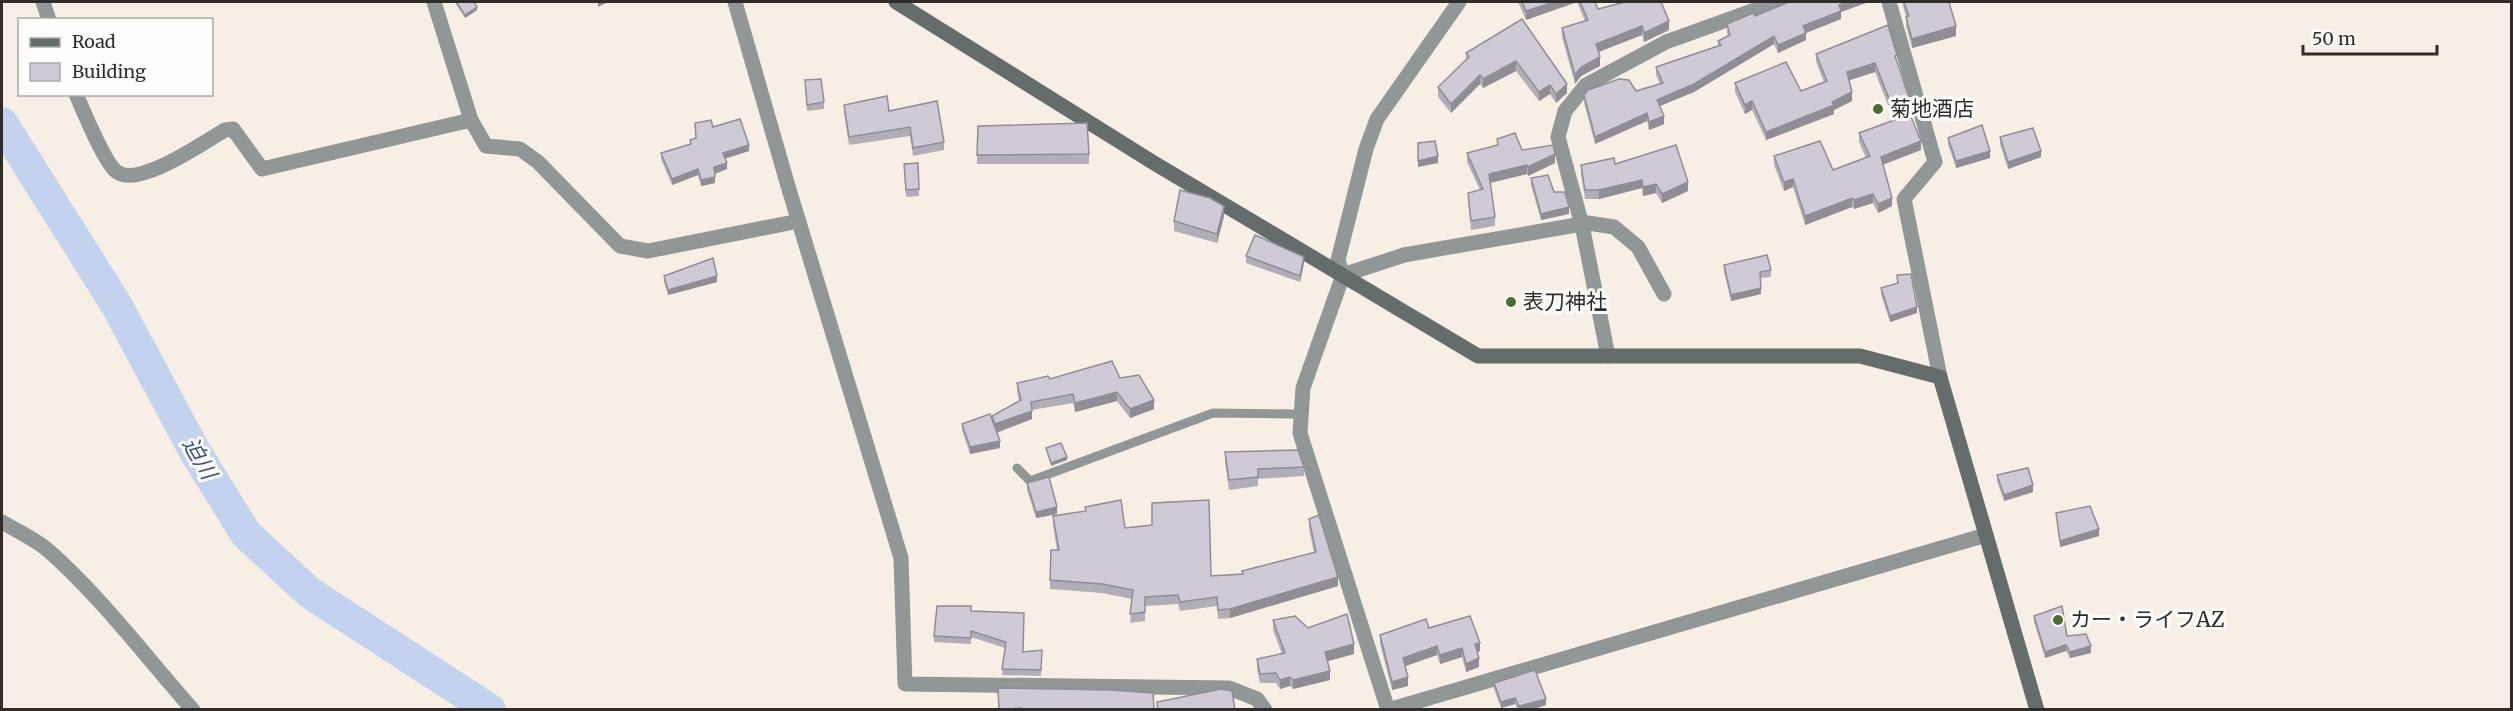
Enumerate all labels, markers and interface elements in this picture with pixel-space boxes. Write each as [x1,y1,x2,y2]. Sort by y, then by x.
legend [18,18,213,96]
scale bar [2303,18,2436,56]
text: 50 m [2312,27,2356,50]
text: Road [72,30,116,53]
text: Building [72,60,146,83]
place label: 菊地酒店 [1890,95,1974,122]
marker: 菊地酒店 [1871,102,1885,116]
place label: 表刀神社 [1523,288,1607,315]
marker: 表刀神社 [1504,295,1518,309]
water label: 迫川 [177,432,224,486]
place label: カー・ライフAZ [2070,606,2225,633]
marker: カー・ライフAZ [2051,613,2065,627]

